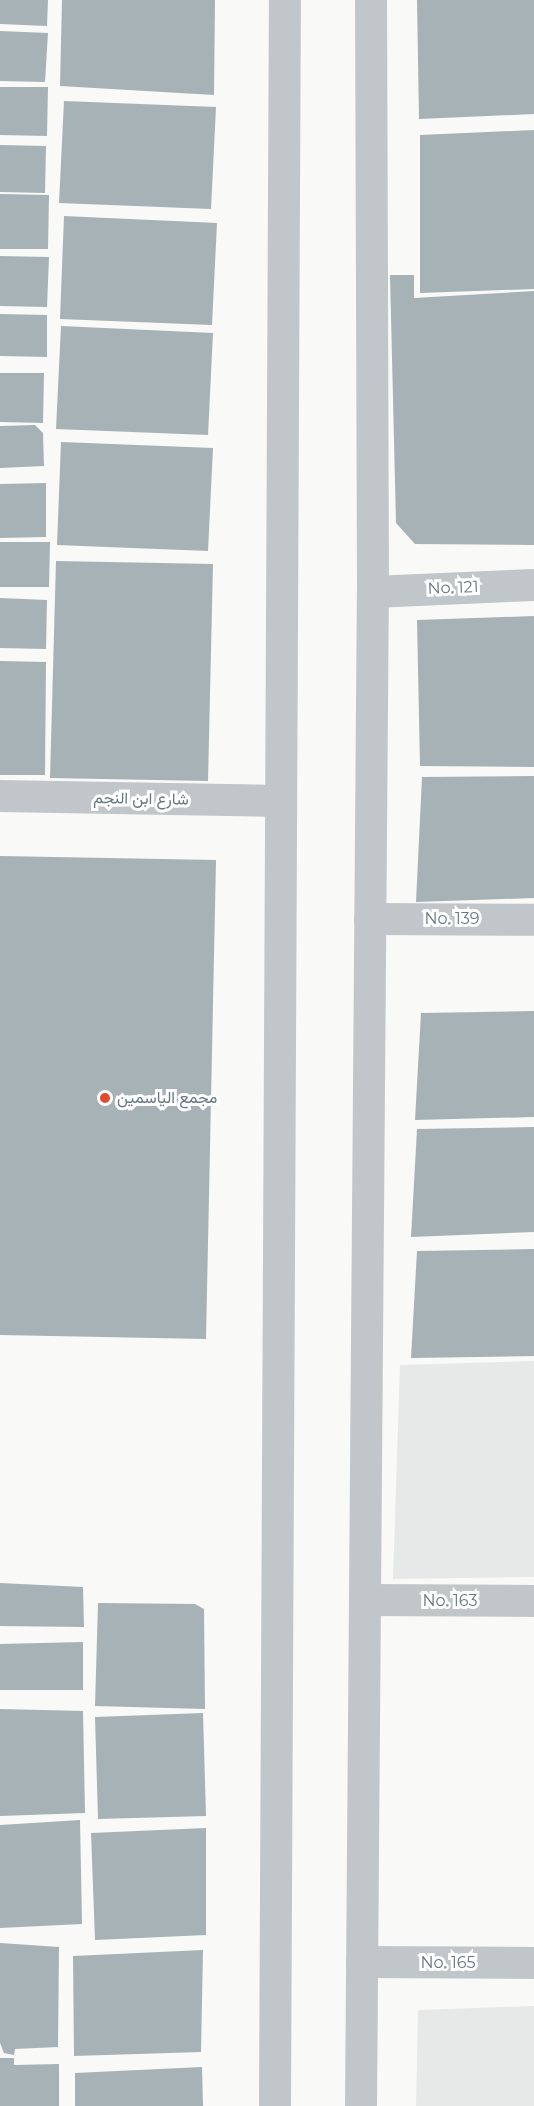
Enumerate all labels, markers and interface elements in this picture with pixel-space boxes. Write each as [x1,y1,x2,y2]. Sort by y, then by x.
street label: No. 121 [427,578,479,598]
street label: شارع ابن النجم [93,789,189,809]
street label: No. 139 [425,909,479,929]
place label: مجمع الياسمين [117,1088,217,1108]
marker: مجمع الياسمين [98,1091,112,1105]
street label: No. 163 [423,1591,477,1611]
street label: No. 165 [421,1953,475,1973]

